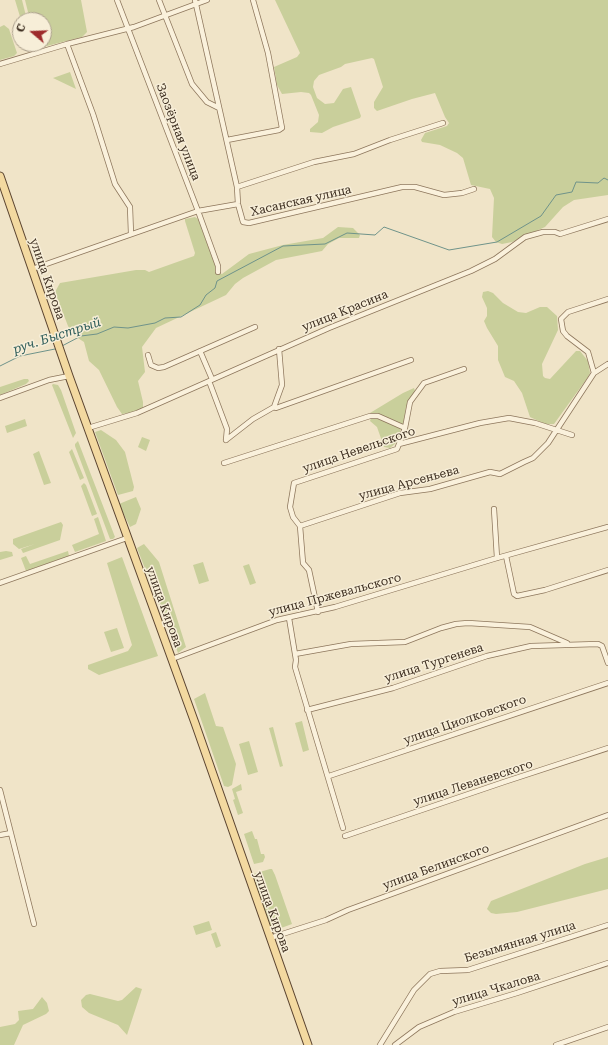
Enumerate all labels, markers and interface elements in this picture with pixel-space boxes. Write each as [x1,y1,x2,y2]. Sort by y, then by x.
north arrow [12,12,52,52]
text: С [14,23,29,34]
street label: Заозёрная улица [153,81,203,183]
street label: Хасанская улица [249,182,353,220]
street label: улица Кирова [26,237,68,321]
street label: улица Красина [300,287,390,335]
water label: руч. Быстрый [11,314,103,358]
street label: улица Невельского [301,424,417,476]
street label: улица Арсеньева [357,463,461,503]
street label: улица Кирова [143,565,185,649]
street label: улица Пржевальского [267,570,403,620]
street label: улица Тургенева [383,640,485,686]
street label: улица Циолковского [402,692,528,748]
street label: улица Леваневского [411,757,535,809]
street label: улица Белинского [381,841,491,893]
street label: улица Кирова [251,870,293,954]
street label: Безымянная улица [463,918,577,966]
street label: улица Чкалова [450,969,542,1009]

